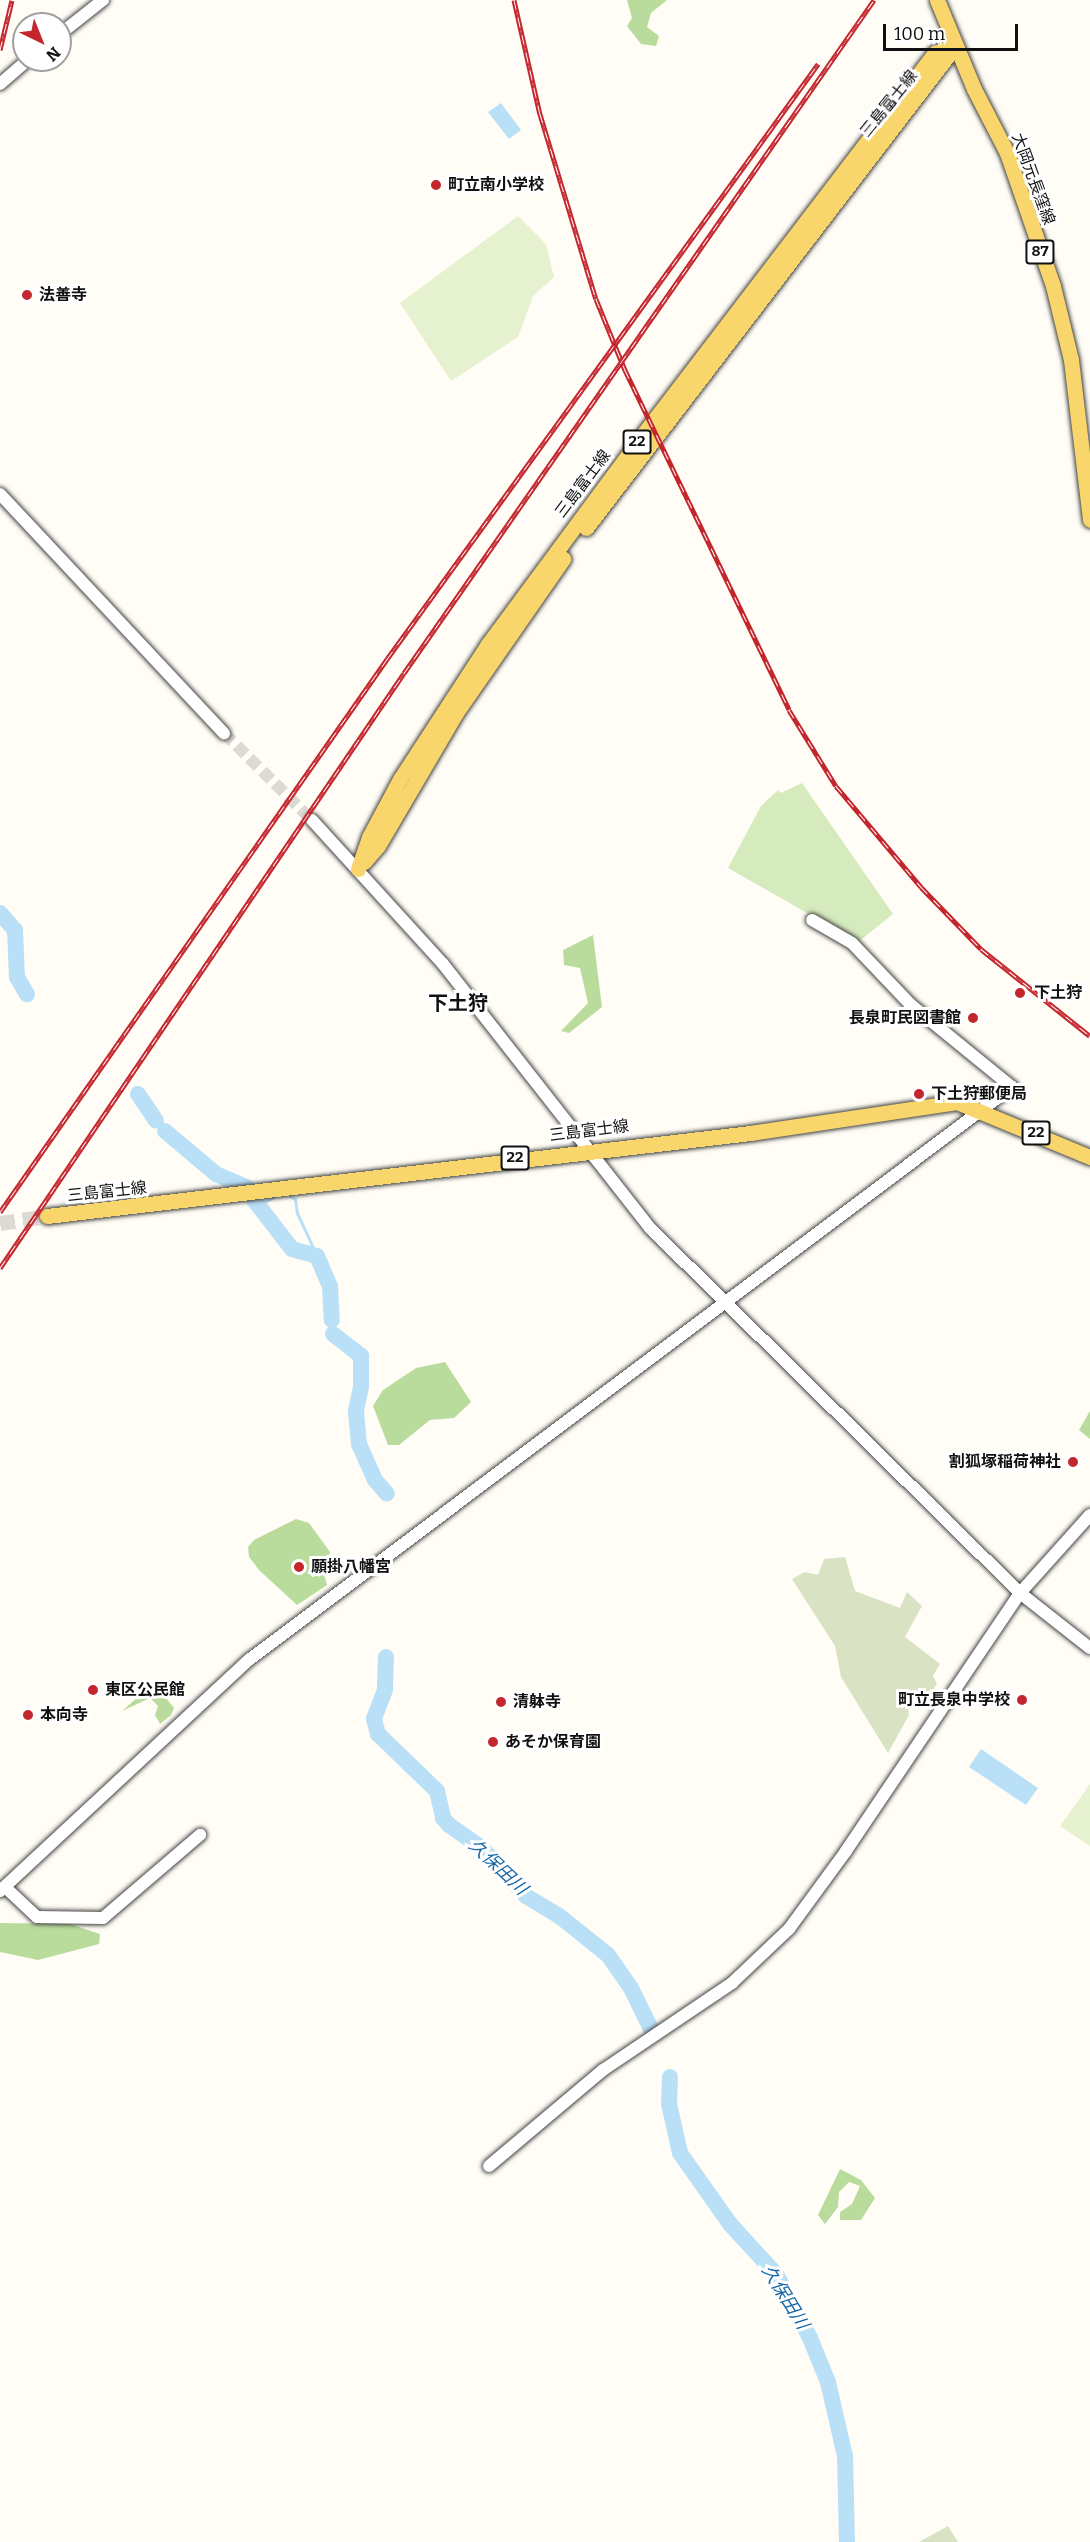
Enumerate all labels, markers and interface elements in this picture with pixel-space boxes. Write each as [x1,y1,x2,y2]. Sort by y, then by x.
north arrow [12,12,72,72]
scale bar [886,12,1021,50]
text: 100 m [894,23,945,45]
text: N [42,43,64,65]
street label: 三島富士線 [856,67,922,141]
street label: 大岡元長窪線 [1008,131,1058,227]
place label: 町立南小学校 [448,175,544,195]
marker: 町立南小学校 [429,178,443,192]
road number: 87 [1025,240,1055,264]
place label: 法善寺 [39,285,87,305]
marker: 法善寺 [20,288,34,302]
road number: 22 [622,430,652,454]
street label: 三島富士線 [551,446,615,522]
place label: 下土狩 [1034,983,1082,1003]
marker: 下土狩 [1011,984,1029,1002]
district label: 下土狩 [428,991,488,1015]
place label: 長泉町民図書館 [849,1008,961,1028]
marker: 長泉町民図書館 [966,1011,980,1025]
place label: 下土狩郵便局 [931,1084,1027,1104]
marker: 下土狩郵便局 [912,1087,926,1101]
street label: 三島富士線 [548,1117,630,1145]
road number: 22 [1021,1121,1051,1145]
road number: 22 [500,1146,530,1170]
street label: 三島富士線 [66,1178,148,1206]
place label: 割狐塚稲荷神社 [949,1452,1061,1472]
marker: 割狐塚稲荷神社 [1066,1455,1080,1469]
place label: 願掛八幡宮 [311,1557,391,1577]
marker: 願掛八幡宮 [292,1560,306,1574]
place label: 東区公民館 [105,1680,185,1700]
marker: 東区公民館 [86,1683,100,1697]
place label: 町立長泉中学校 [898,1690,1010,1710]
place label: 清躰寺 [513,1692,561,1712]
marker: 町立長泉中学校 [1015,1693,1029,1707]
marker: 清躰寺 [494,1695,508,1709]
place label: 本向寺 [40,1705,88,1725]
marker: 本向寺 [21,1708,35,1722]
place label: あそか保育園 [505,1732,601,1752]
marker: あそか保育園 [486,1735,500,1749]
water label: 久保田川 [464,1835,532,1899]
water label: 久保田川 [757,2261,813,2333]

